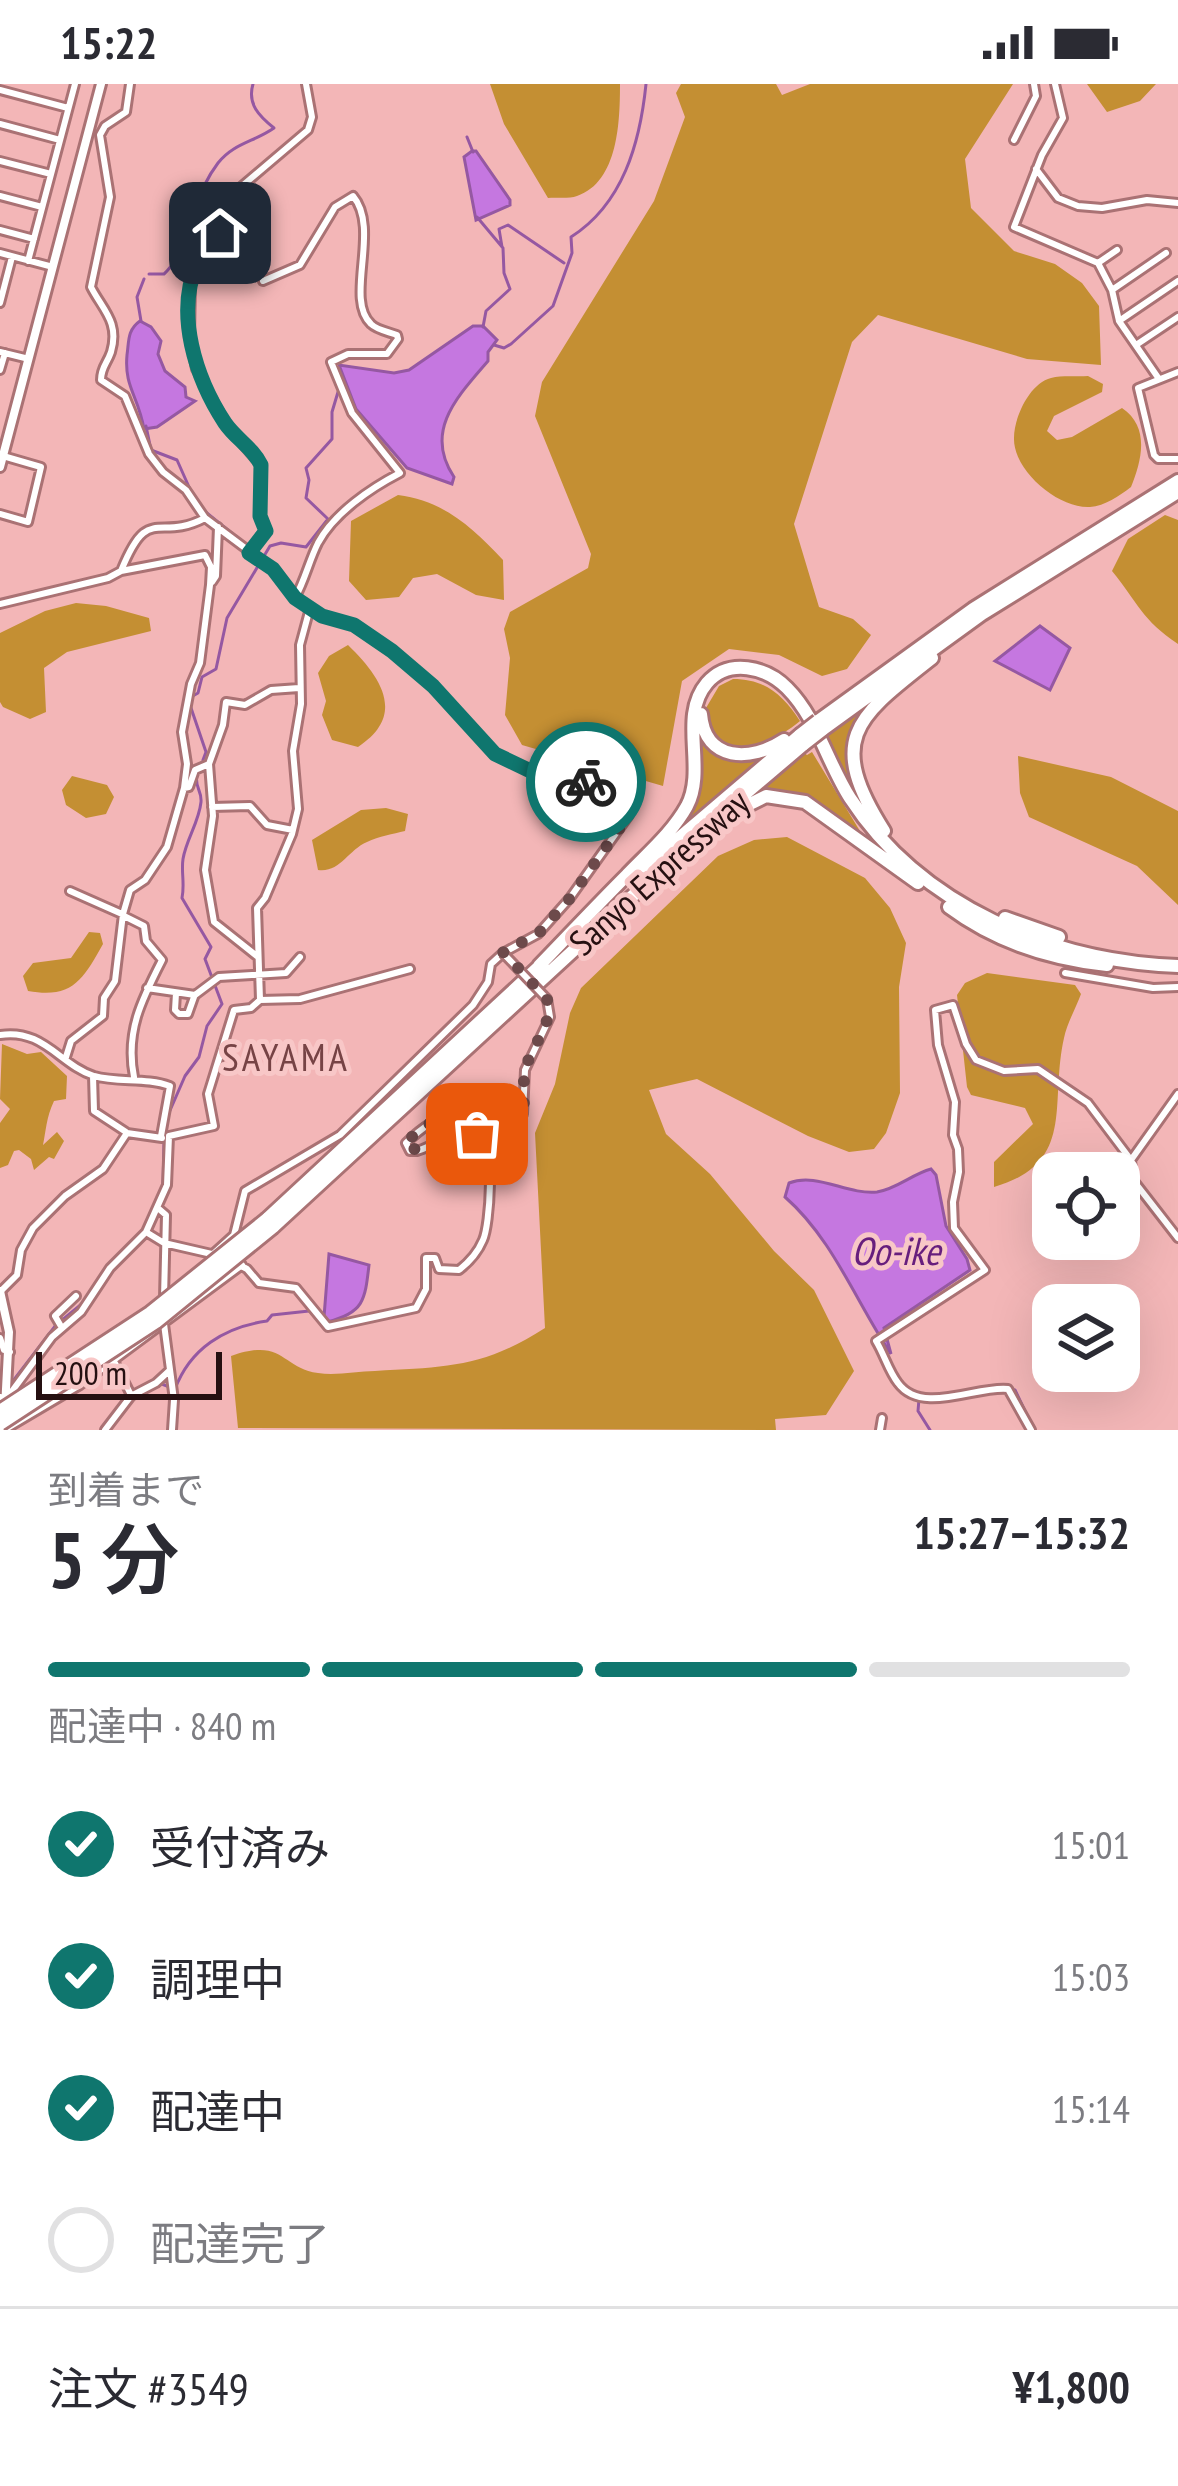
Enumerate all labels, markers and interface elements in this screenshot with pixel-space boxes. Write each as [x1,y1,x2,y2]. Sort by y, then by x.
text: 15:22 [60,13,157,71]
pin [169,182,271,284]
icon: home [187,200,253,266]
courier [526,722,646,842]
icon: bike [553,749,619,815]
street label: Sanyo Expressway [559,778,759,965]
district label: SAYAMA [222,1031,350,1082]
pin [426,1083,528,1185]
icon: bag [444,1101,510,1167]
map controls [1032,1152,1140,1392]
button: locate [1032,1152,1140,1260]
water label: Oo-ike [852,1225,943,1276]
button: layers [1032,1284,1140,1392]
scale bar [36,1346,222,1399]
text: 200 m [54,1351,127,1394]
text: 到着まで [48,1464,204,1515]
text: 15:27–15:32 [913,1503,1130,1561]
text: 5 分 [48,1509,179,1610]
text: 配達中 · 840 m [48,1700,276,1751]
icon: check [48,1811,114,1877]
text: 受付済み [150,1818,330,1876]
text: 15:01 [1052,1819,1130,1870]
icon: check [48,1943,114,2009]
text: 調理中 [150,1950,285,2008]
text: 15:03 [1052,1951,1130,2002]
icon: check [48,2075,114,2141]
text: 配達中 [150,2082,285,2140]
text: 15:14 [1052,2083,1130,2134]
text: 配達完了 [150,2214,330,2272]
text: ¥1,800 [1013,2357,1130,2415]
text: 注文 #3549 [48,2359,249,2417]

